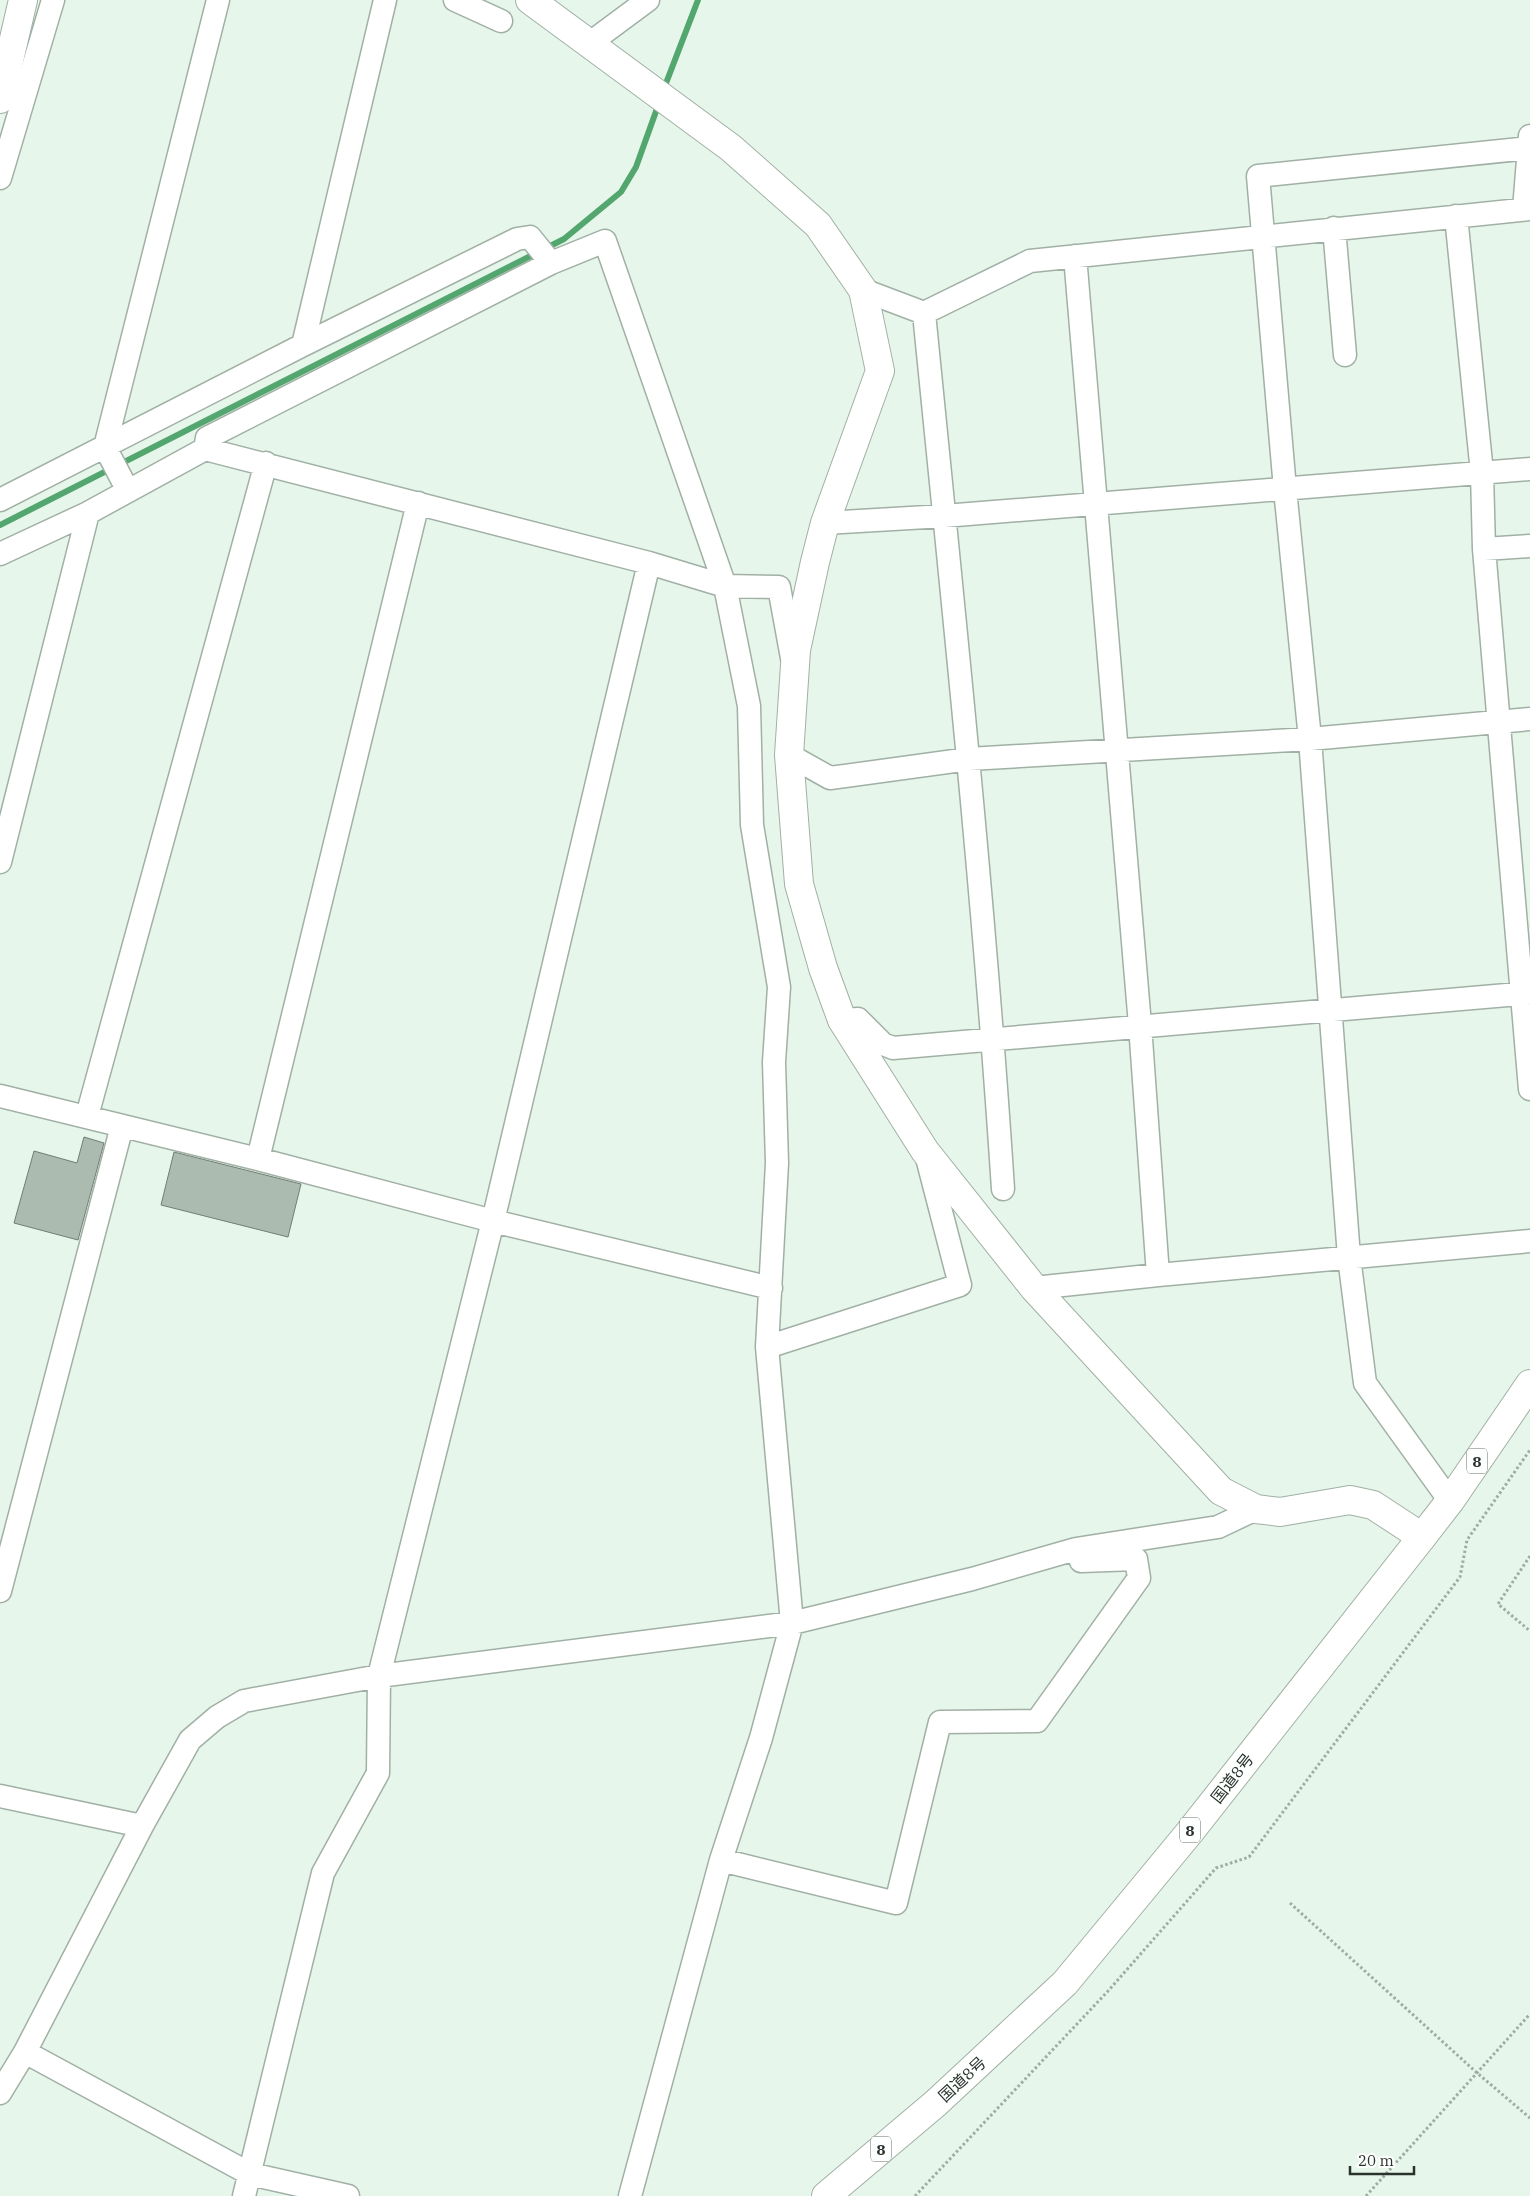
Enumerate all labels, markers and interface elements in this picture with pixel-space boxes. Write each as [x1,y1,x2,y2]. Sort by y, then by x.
road number: 8 [1467,1448,1487,1474]
street label: 国道8号 [1206,1749,1258,1807]
road number: 8 [1180,1818,1200,1842]
street label: 国道8号 [934,2052,990,2106]
road number: 8 [871,2136,891,2162]
scale bar [1350,2144,1414,2176]
text: 20 m [1358,2151,1394,2170]

